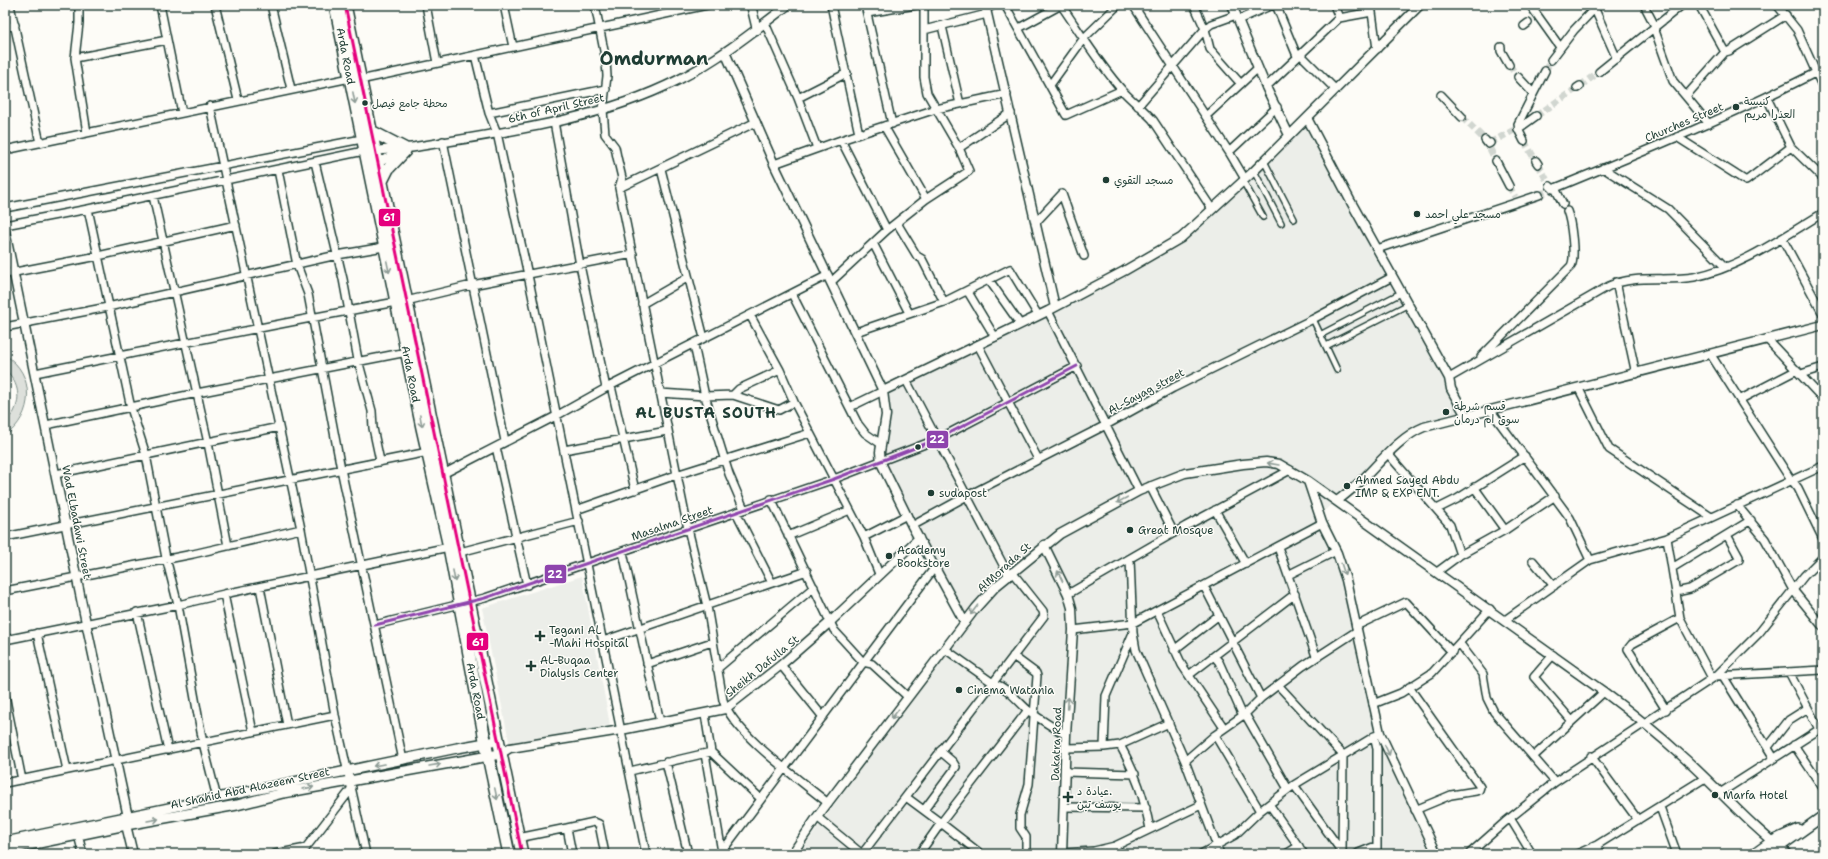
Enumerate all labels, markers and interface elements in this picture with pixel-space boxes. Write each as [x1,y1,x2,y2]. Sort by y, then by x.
street label: Arda Road [333,26,358,86]
district label: Omdurman [600,46,709,71]
street label: 6th of April Street [506,90,606,127]
one-way arrow [350,91,358,104]
place label: كنيسة العذرا مريم [1744,94,1795,123]
place label: محطة جامع فيصل [372,97,448,112]
marker: محطة جامع فيصل [360,98,370,108]
street label: Churches Street [1643,99,1726,146]
marker: كنيسة العذرا مريم [1731,102,1741,112]
place label: مسجد التقوي [1114,173,1173,189]
marker: مسجد التقوي [1101,175,1111,185]
place label: مسجد علي احمد [1425,207,1501,225]
line badge: 61 [378,208,401,227]
marker: مسجد علي احمد [1412,209,1422,219]
text: 61 [383,210,395,225]
one-way arrow [385,260,393,273]
street label: Arda Road [398,344,423,404]
street label: AL-Sayag street [1105,365,1187,418]
place label: قسم شرطة سوق ام درمان [1454,399,1519,428]
district label: AL BUSTA SOUTH [635,403,777,423]
marker: قسم شرطة سوق ام درمان [1441,407,1451,417]
one-way arrow [417,414,425,427]
line badge: 22 [926,430,949,449]
text: 22 [929,432,945,447]
unlabelled marker [913,442,923,452]
one-way arrow [1267,460,1280,468]
street label: Wad ELbadawi Street [58,464,95,580]
place label: Ahmed Sayed Abdu IMP & EXP ENT. [1355,473,1459,501]
marker: Ahmed Sayed Abdu IMP & EXP ENT. [1342,481,1352,491]
place label: sudapost [939,486,987,501]
marker: sudapost [926,488,936,498]
one-way arrow [1116,497,1128,504]
street label: Masalma Street [629,502,715,544]
place label: Great Mosque [1138,523,1214,538]
marker: Great Mosque [1125,525,1135,535]
street label: AlMorada St [974,539,1035,596]
place label: Academy Bookstore [897,543,950,571]
marker: Academy Bookstore [884,551,894,561]
one-way arrow [1340,563,1347,576]
line badge: 22 [544,564,567,584]
text: 22 [547,567,563,582]
one-way arrow [450,569,458,582]
one-way arrow [1056,570,1063,582]
one-way arrow [970,605,978,616]
place label: Tegani AL -Mahi Hospital [549,623,629,651]
marker: Tegani AL -Mahi Hospital [534,630,546,642]
line badge: 61 [466,632,489,651]
street label: Sheikh Dafulla St [722,632,802,701]
text: 61 [472,635,484,650]
place label: AL-Buqaa Dialysis Center [540,653,619,681]
marker: AL-Buqaa Dialysis Center [525,660,537,672]
street label: Arda Road [463,661,488,721]
place label: Cinema Watania [967,683,1054,698]
marker: Cinema Watania [954,685,964,695]
one-way arrow [1065,697,1072,710]
street label: Dakatra Road [1048,707,1065,781]
one-way arrow [891,708,900,719]
one-way arrow [1384,743,1391,755]
one-way arrow [429,761,442,769]
one-way arrow [373,762,386,770]
street label: Al Shahid Abd Alazeem Street [169,764,331,813]
one-way arrow [301,784,314,792]
place label: عيادة د. يوسف تبن [1077,784,1121,812]
one-way arrow [493,787,501,800]
place label: Marfa Hotel [1723,788,1788,803]
marker: Marfa Hotel [1710,790,1720,800]
marker: عيادة د. يوسف تبن [1062,791,1074,803]
one-way arrow [146,816,159,824]

